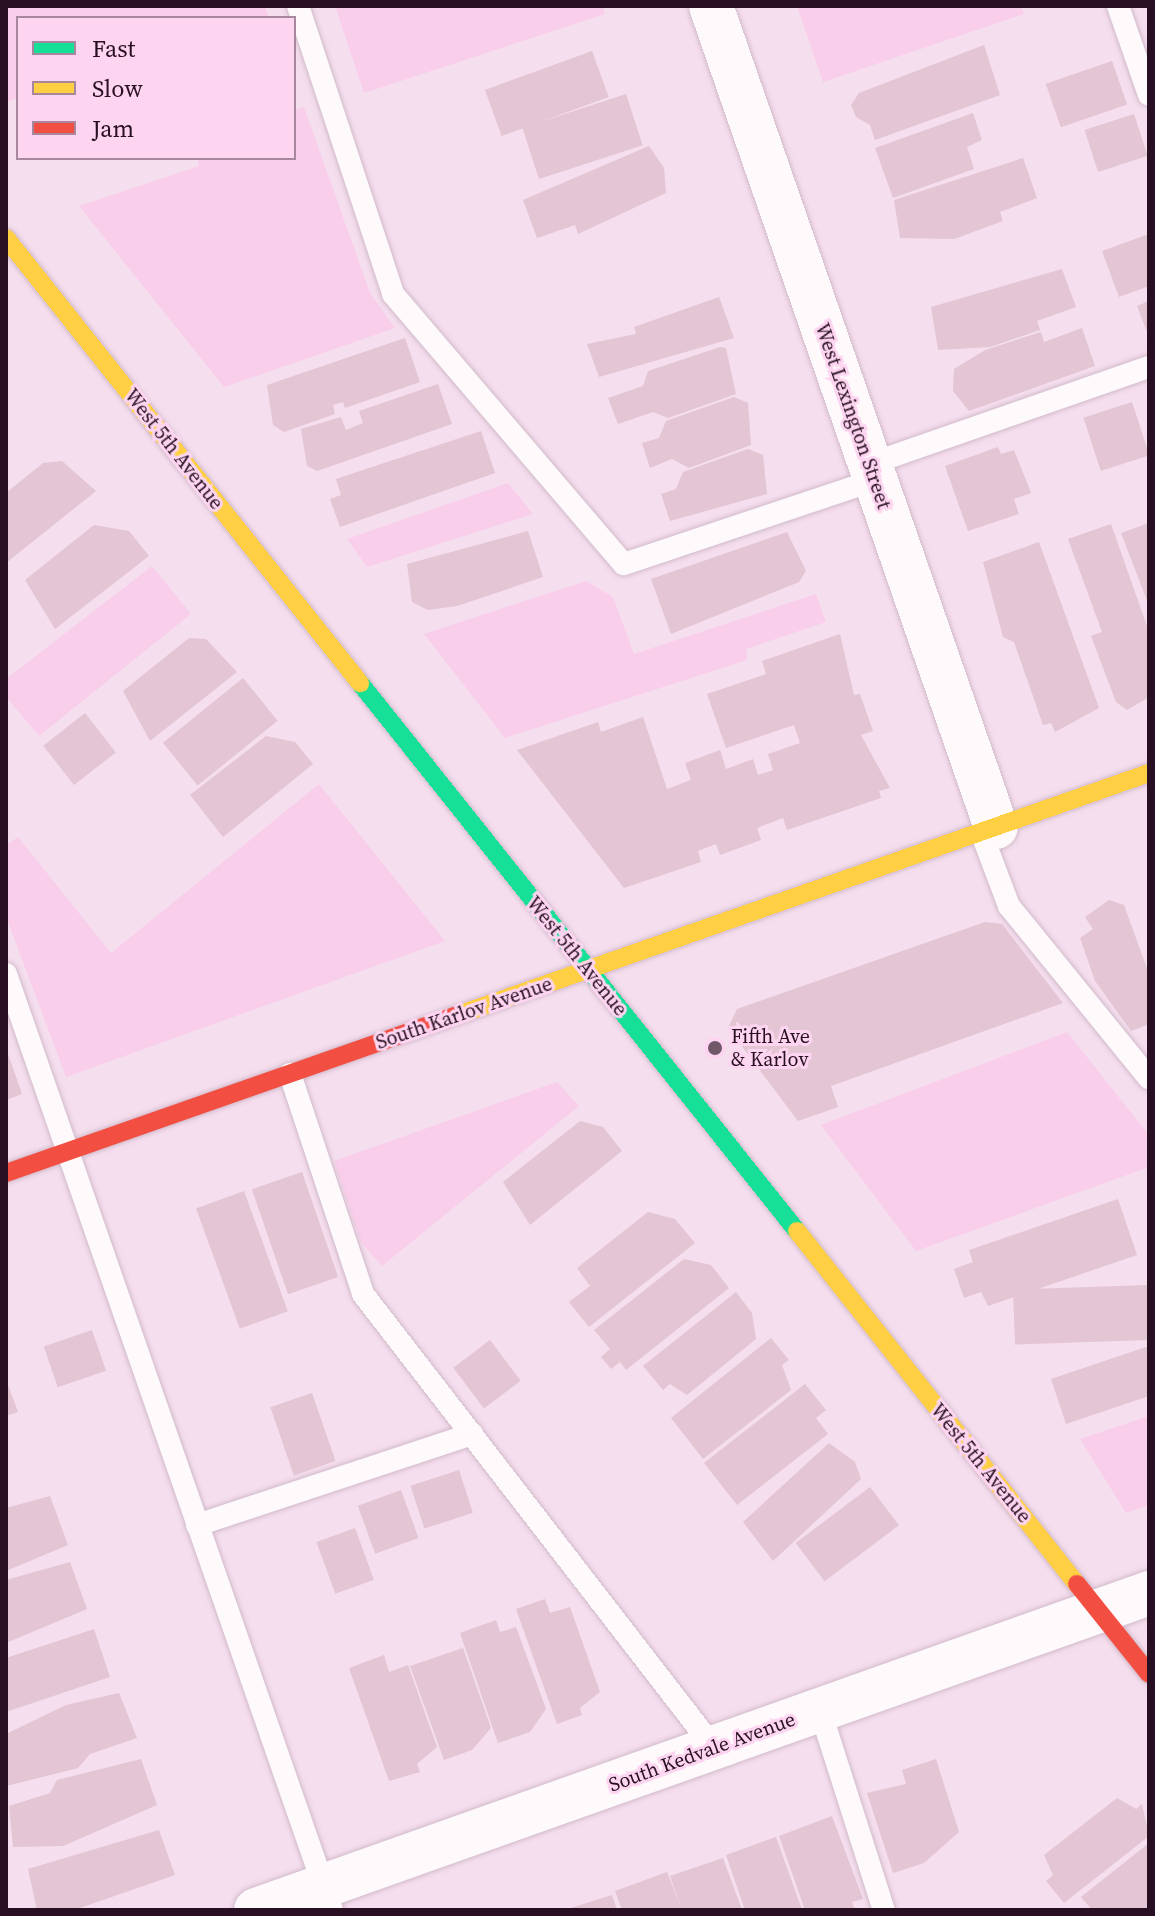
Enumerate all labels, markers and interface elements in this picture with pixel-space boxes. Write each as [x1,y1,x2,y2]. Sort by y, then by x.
legend [16,16,296,160]
text: Fast [92,32,135,65]
text: Slow [92,72,143,105]
text: Jam [92,112,134,145]
street label: West Lexington Street [810,320,896,512]
street label: West 5th Avenue [119,384,229,514]
street label: West 5th Avenue [522,891,632,1021]
street label: South Karlov Avenue [373,972,555,1054]
place label: Fifth Ave & Karlov [731,1024,810,1071]
marker: Fifth Ave & Karlov [706,1039,724,1057]
street label: West 5th Avenue [926,1398,1036,1528]
street label: South Kedvale Avenue [606,1707,798,1797]

